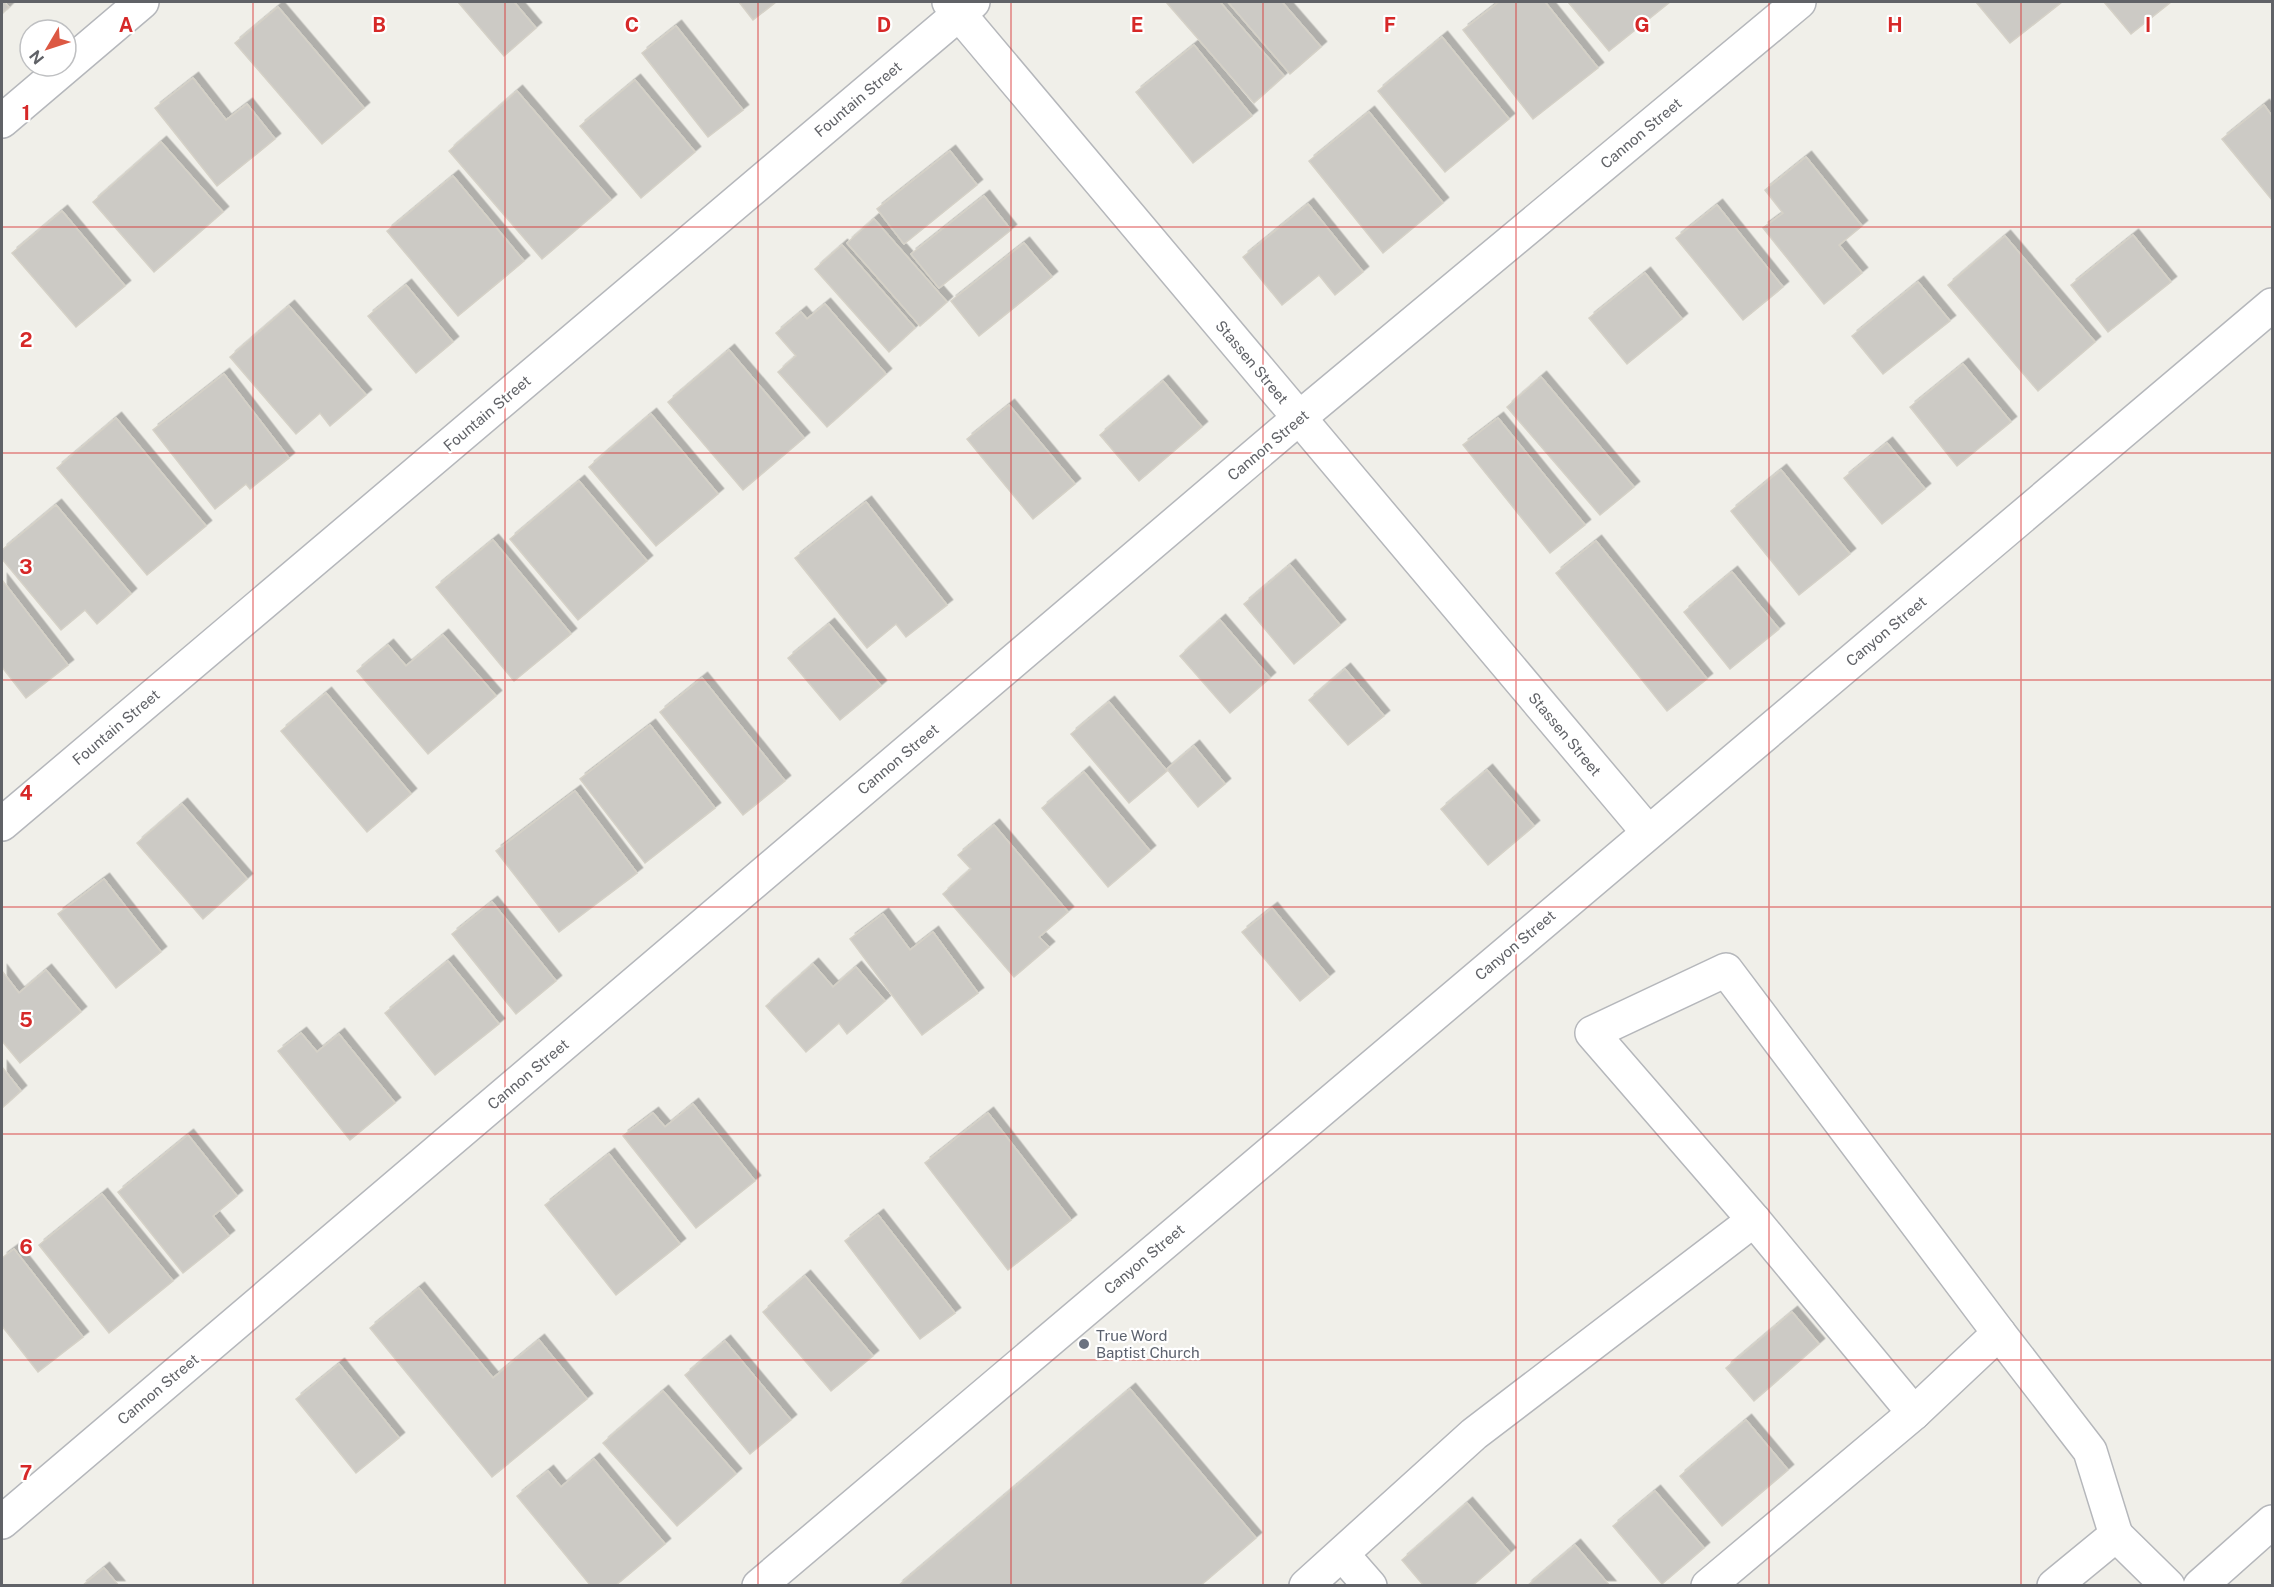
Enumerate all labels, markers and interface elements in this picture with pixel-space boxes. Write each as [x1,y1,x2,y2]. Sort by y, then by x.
text: A [119,13,133,37]
text: B [372,13,386,37]
text: C [625,13,639,37]
text: D [877,13,891,37]
text: E [1131,13,1143,37]
text: F [1384,13,1396,37]
text: G [1634,13,1650,37]
text: H [1887,13,1903,37]
text: I [2145,13,2151,37]
north arrow [18,18,78,78]
text: N [25,46,48,68]
street label: Fountain Street [811,58,905,140]
street label: Cannon Street [1597,94,1685,172]
text: 1 [22,101,30,125]
street label: Stassen Street [1212,317,1292,407]
text: 2 [20,328,32,352]
street label: Fountain Street [440,372,534,454]
street label: Cannon Street [1224,406,1312,484]
text: 3 [19,555,33,579]
street label: Canyon Street [1842,592,1930,669]
street label: Fountain Street [69,686,163,768]
street label: Stassen Street [1525,689,1605,779]
street label: Cannon Street [854,720,942,798]
text: 4 [19,781,33,805]
street label: Canyon Street [1471,906,1559,983]
text: 5 [19,1008,33,1032]
street label: Cannon Street [484,1035,572,1113]
street label: Canyon Street [1100,1220,1188,1297]
text: 6 [19,1235,33,1259]
place label: True Word Baptist Church [1096,1327,1200,1361]
marker: True Word Baptist Church [1077,1337,1091,1351]
street label: Cannon Street [114,1350,202,1428]
text: 7 [20,1461,32,1485]

